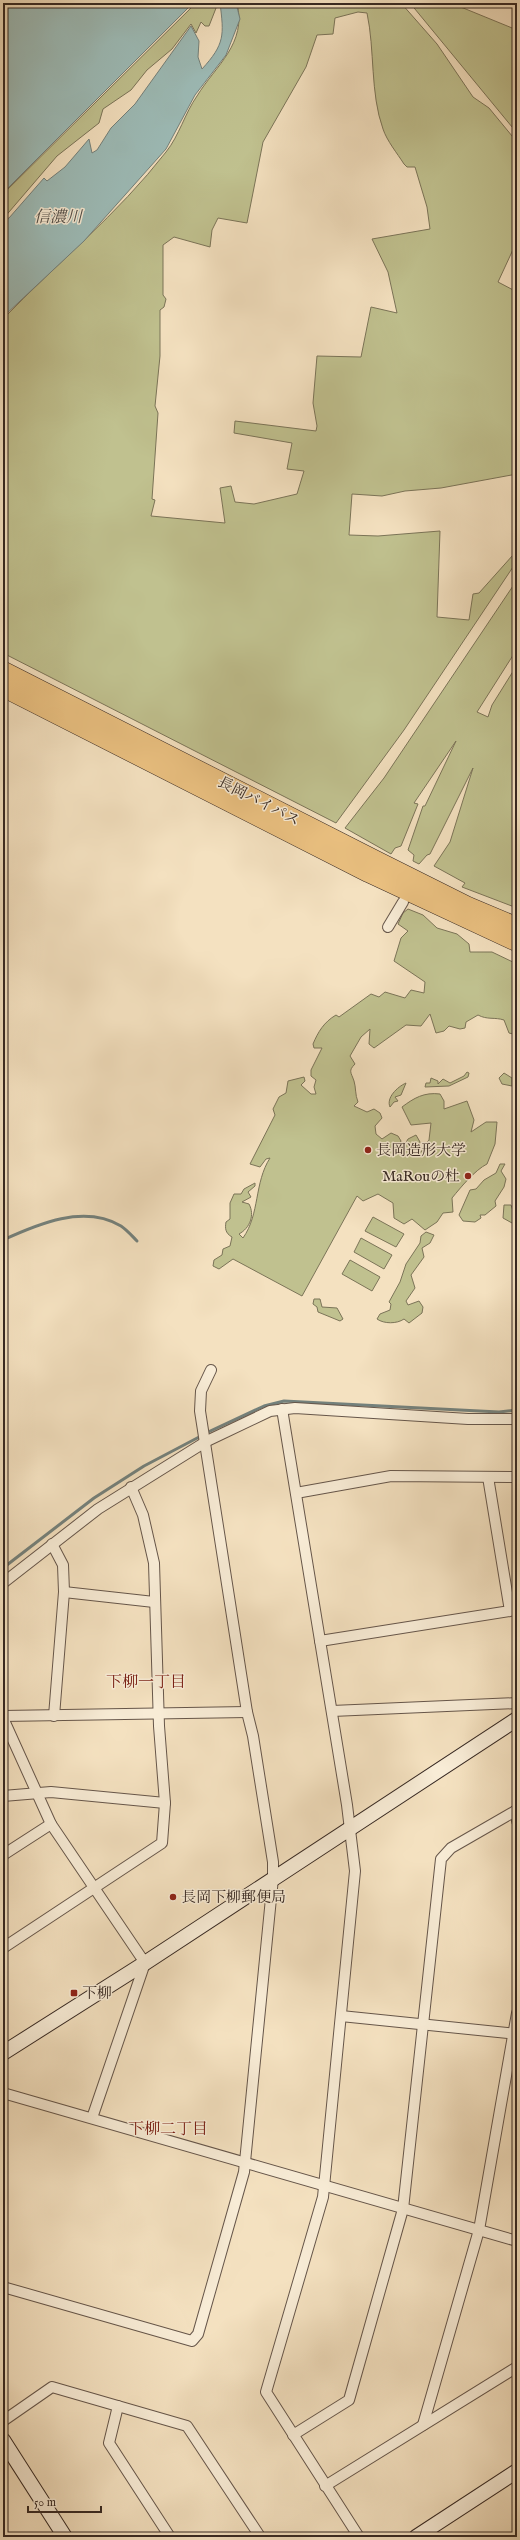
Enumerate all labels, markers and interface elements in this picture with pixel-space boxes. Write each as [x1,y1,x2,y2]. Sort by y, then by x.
water label: 信濃川 [34,208,84,228]
street label: 長岡バイパス [214,773,303,830]
place label: 長岡造形大学 [376,1141,466,1160]
marker: 長岡造形大学 [363,1145,373,1155]
place label: MaRouの杜 [382,1167,460,1186]
marker: MaRouの杜 [463,1171,473,1181]
district label: 下柳一丁目 [106,1673,186,1693]
place label: 長岡下柳郵便局 [181,1888,286,1907]
marker: 長岡下柳郵便局 [168,1892,178,1902]
place label: 下柳 [82,1984,112,2003]
marker: 下柳 [69,1988,79,1998]
district label: 下柳二丁目 [128,2120,208,2140]
scale bar [28,2488,101,2514]
text: 50 m [34,2495,56,2510]

